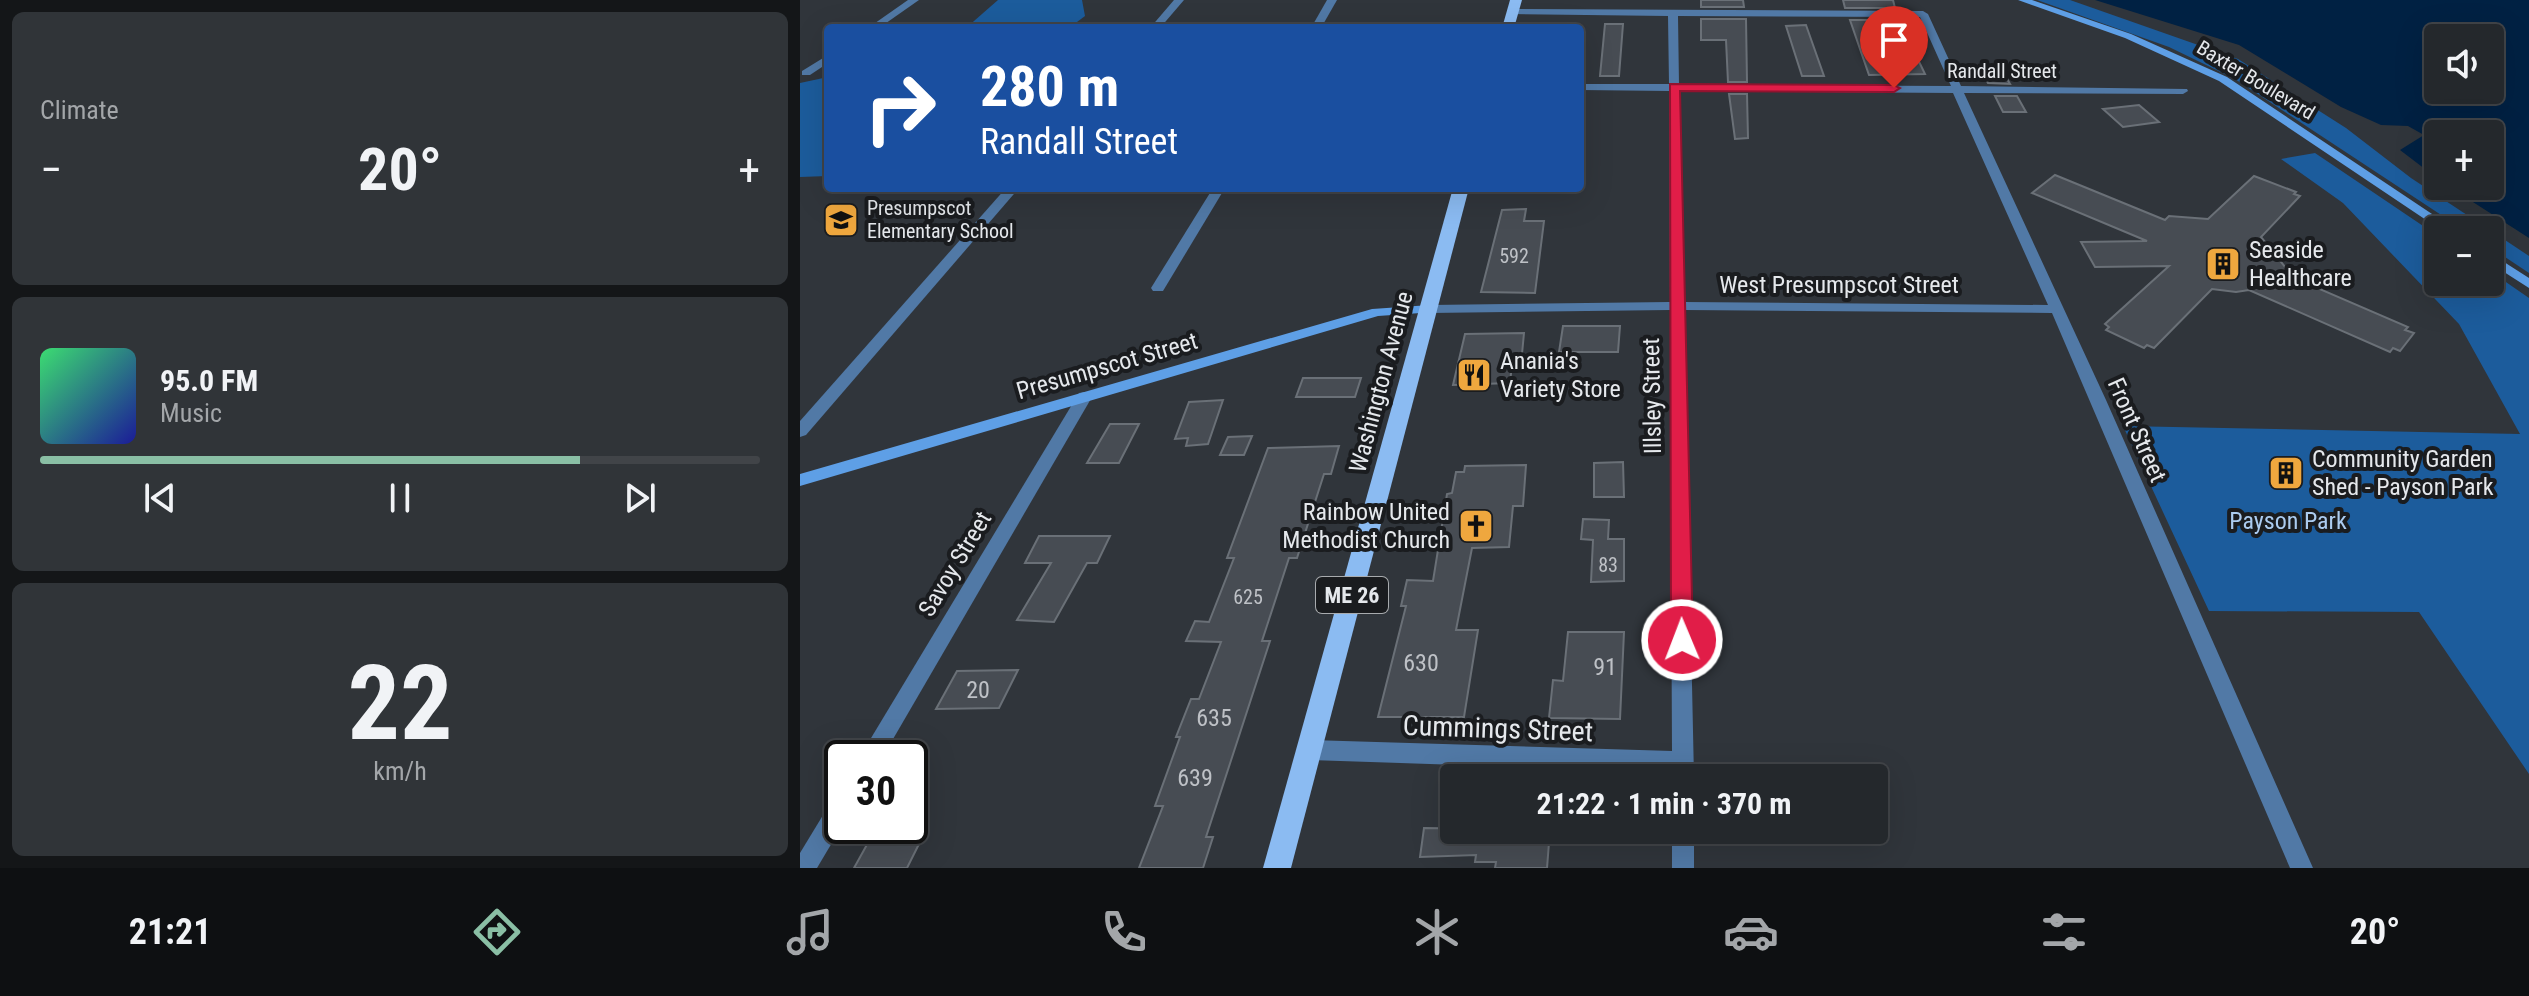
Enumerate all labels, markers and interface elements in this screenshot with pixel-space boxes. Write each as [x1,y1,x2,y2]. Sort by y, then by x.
pin [1860,6,1928,88]
icon: arrive [1872,18,1916,62]
map controls [2424,24,2504,296]
button: sound [2424,24,2504,104]
street label: Baxter Boulevard [2193,35,2319,125]
text: 280 m [980,54,1119,120]
icon: right [848,56,952,160]
street label: Randall Street [1947,59,2057,83]
text: Climate [40,95,119,125]
button: + [2424,120,2504,200]
text: Randall Street [980,121,1178,163]
text: 20° [358,134,442,205]
text: − [40,144,62,196]
text: + [738,144,760,196]
place label: Presumpscot Elementary School [867,196,1014,243]
school or university icon: Presumpscot Elementary School [822,201,860,239]
button: − [2424,216,2504,296]
place label: Seaside Healthcare [2249,236,2352,292]
house number: 592 [1499,244,1529,268]
building icon: Seaside Healthcare [2204,245,2242,283]
street label: West Presumpscot Street [1719,271,1959,299]
street label: Washington Avenue [1343,289,1419,475]
street label: Presumpscot Street [1013,327,1201,405]
street label: Illsley Street [1637,338,1667,454]
place label: Anania's Variety Store [1500,347,1621,403]
restaurant icon: Anania's Variety Store [1455,356,1493,394]
text: 95.0 FM [160,363,258,398]
street label: Front Street [2102,374,2172,486]
text: Music [160,398,222,428]
place label: Community Garden Shed - Payson Park [2312,445,2494,501]
building icon: Community Garden Shed - Payson Park [2267,454,2305,492]
icon: previous [138,476,182,520]
icon: pause [378,476,422,520]
icon: next [618,476,662,520]
place label: Rainbow United Methodist Church [1282,498,1450,554]
street label: Savoy Street [913,506,997,622]
church icon: Rainbow United Methodist Church [1457,507,1495,545]
park label: Payson Park [2229,507,2347,535]
house number: 83 [1598,553,1618,577]
road number: ME 26 [1316,577,1388,613]
house number: 625 [1233,585,1263,609]
position arrow [1640,598,1724,682]
text: 22 [347,643,453,764]
house number: 630 [1403,649,1439,677]
house number: 91 [1593,653,1617,681]
house number: 20 [966,676,990,704]
house number: 635 [1196,704,1232,732]
street label: Cummings Street [1402,709,1594,748]
speed limit sign: 30 [824,740,928,844]
text: km/h [373,756,427,786]
house number: 639 [1177,764,1213,792]
text: 21:22 · 1 min · 370 m [1537,786,1791,821]
icon: directions [469,904,525,960]
icon: music [782,904,838,960]
icon: phone [1096,904,1152,960]
icon: climate [1409,904,1465,960]
icon: car [1723,904,1779,960]
icon: filters [2036,904,2092,960]
text: 21:21 [129,911,211,953]
text: 20° [2350,911,2400,953]

